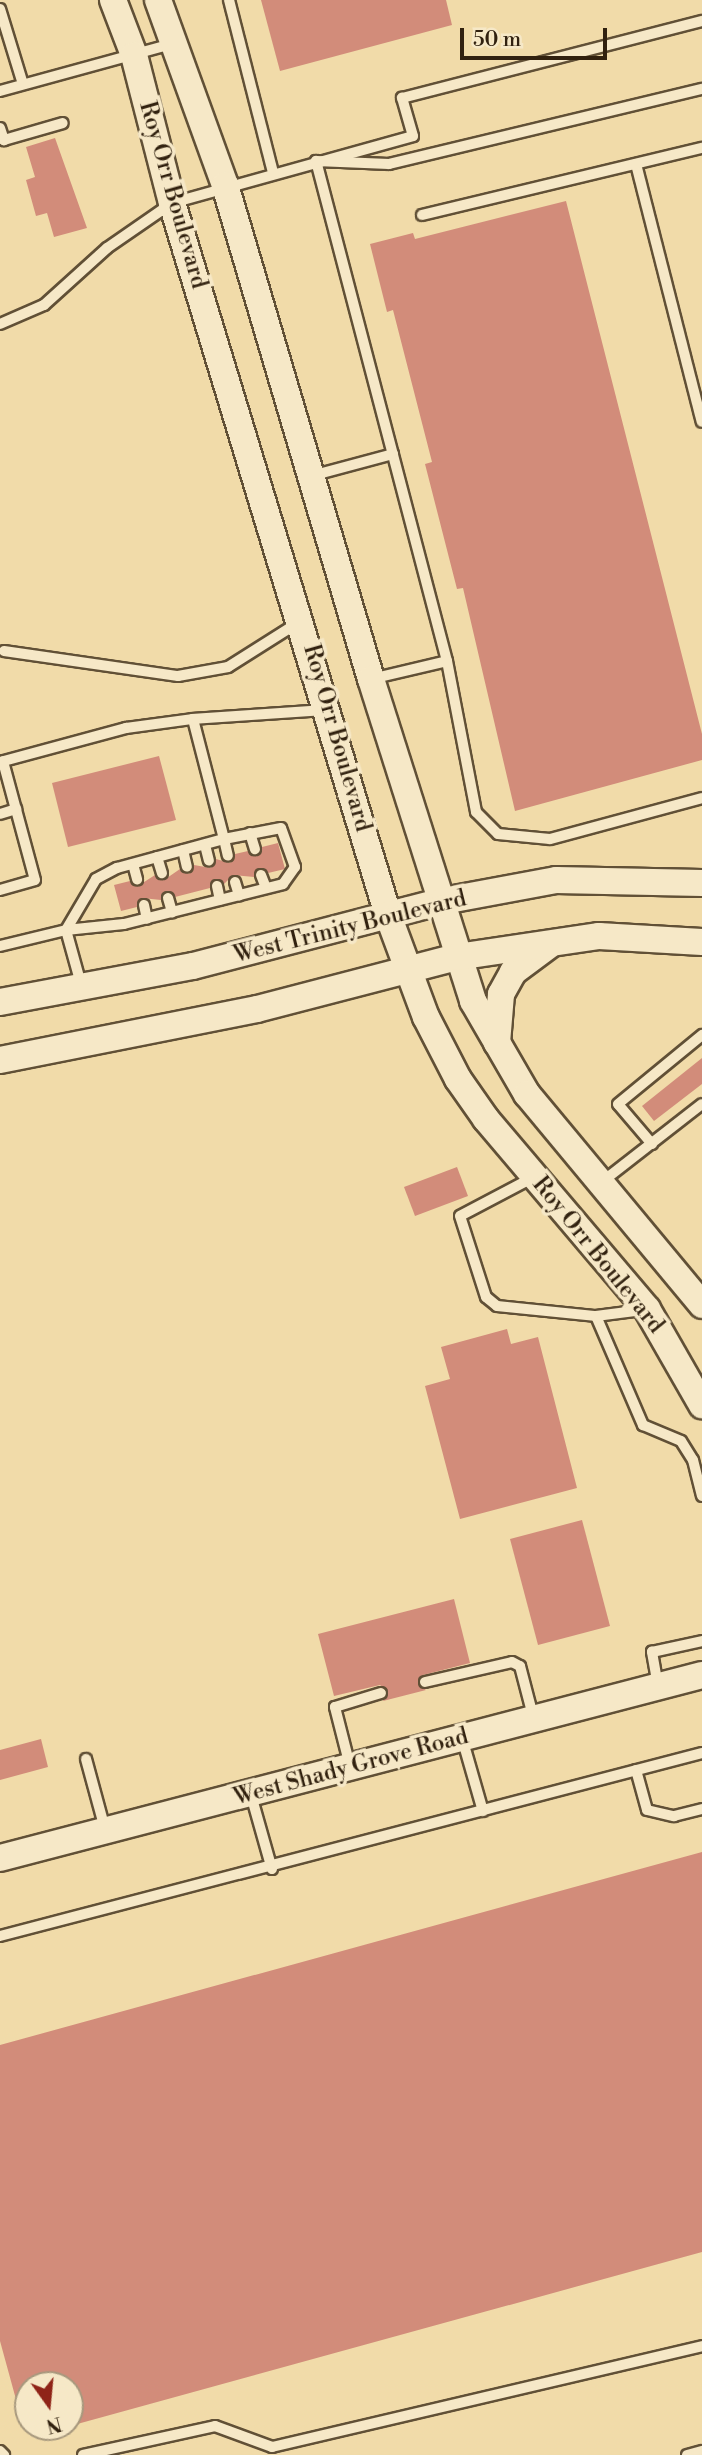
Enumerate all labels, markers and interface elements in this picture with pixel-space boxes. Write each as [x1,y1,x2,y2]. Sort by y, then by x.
scale bar [464,14,611,58]
text: 50 m [473,27,521,53]
street label: Roy Orr Boulevard [133,98,213,292]
street label: Roy Orr Boulevard [297,641,377,835]
street label: West Trinity Boulevard [231,885,469,969]
street label: Roy Orr Boulevard [526,1171,670,1339]
street label: West Shady Grove Road [231,1722,471,1812]
north arrow [14,2371,84,2441]
text: N [44,2411,64,2438]

